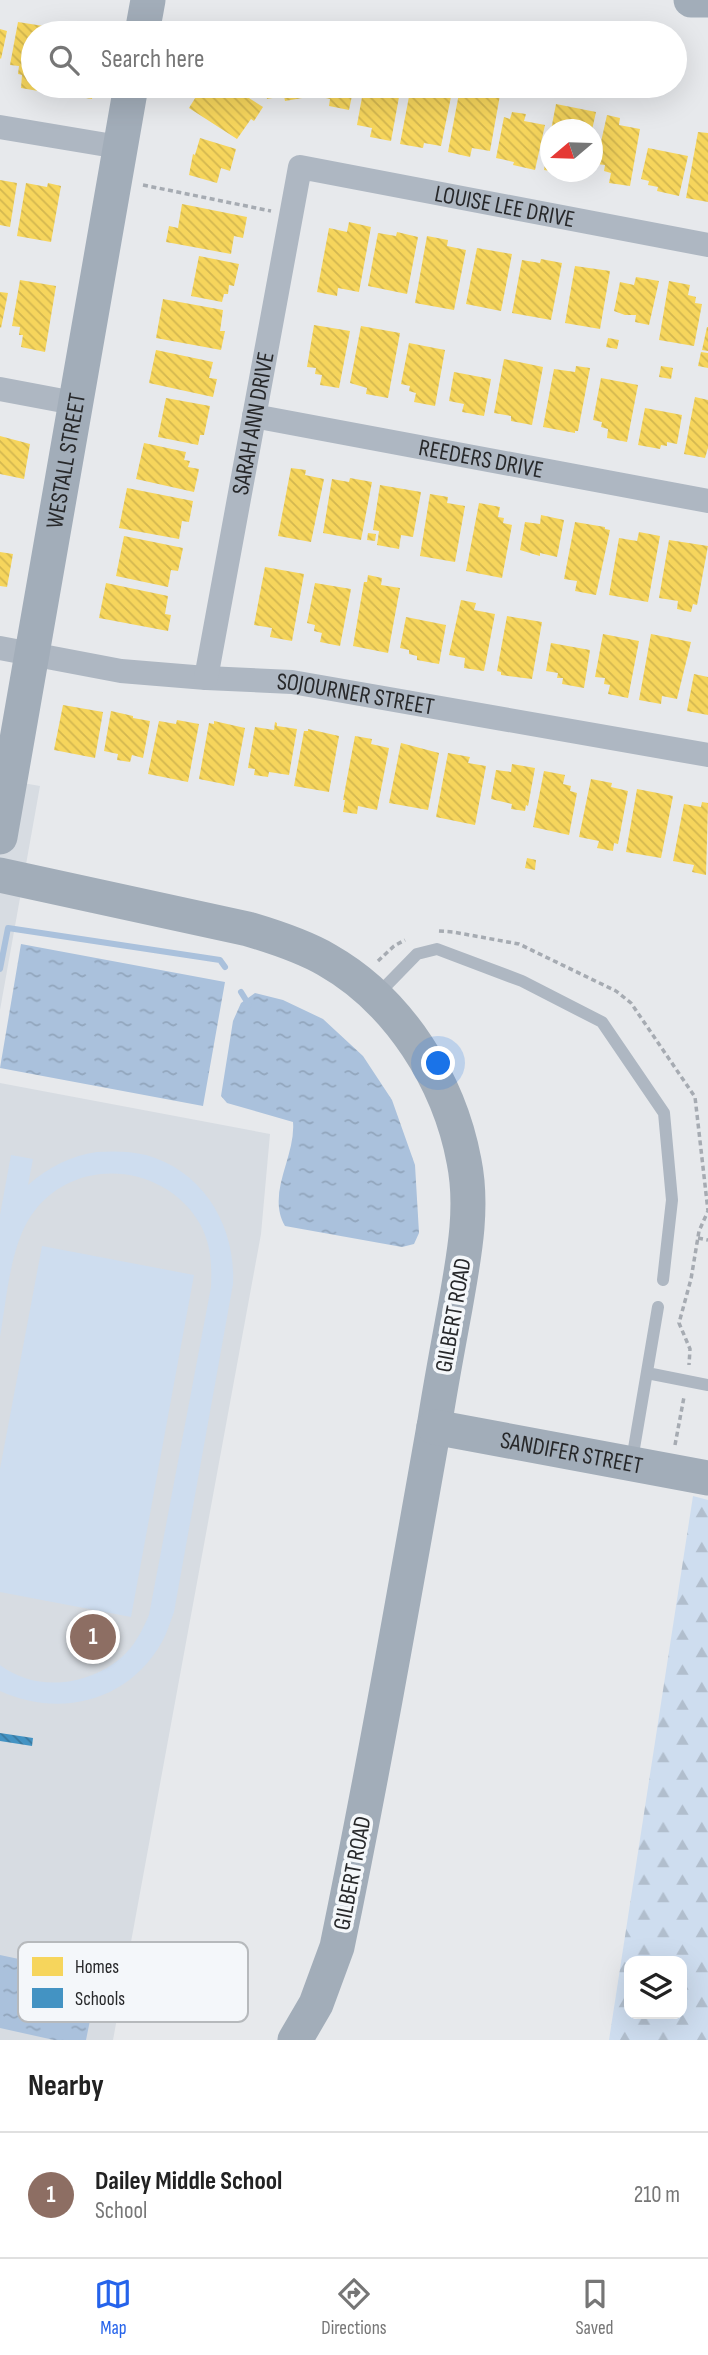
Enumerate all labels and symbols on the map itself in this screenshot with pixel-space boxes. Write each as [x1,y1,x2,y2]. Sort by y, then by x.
north arrow [540,119,603,182]
street label: LOUISE LEE DRIVE [432,179,577,234]
street label: SARAH ANN DRIVE [226,350,281,497]
street label: WESTALL STREET [40,391,92,531]
street label: REEDERS DRIVE [416,433,546,485]
street label: SOJOURNER STREET [276,667,437,722]
your location [421,1046,455,1080]
street label: GILBERT ROAD [429,1256,478,1374]
street label: SANDIFER STREET [498,1426,645,1481]
pin: 1 [70,1611,116,1663]
street label: GILBERT ROAD [327,1814,378,1932]
legend [18,1942,248,2022]
text: Homes [75,1956,119,1979]
text: Schools [75,1988,125,2011]

